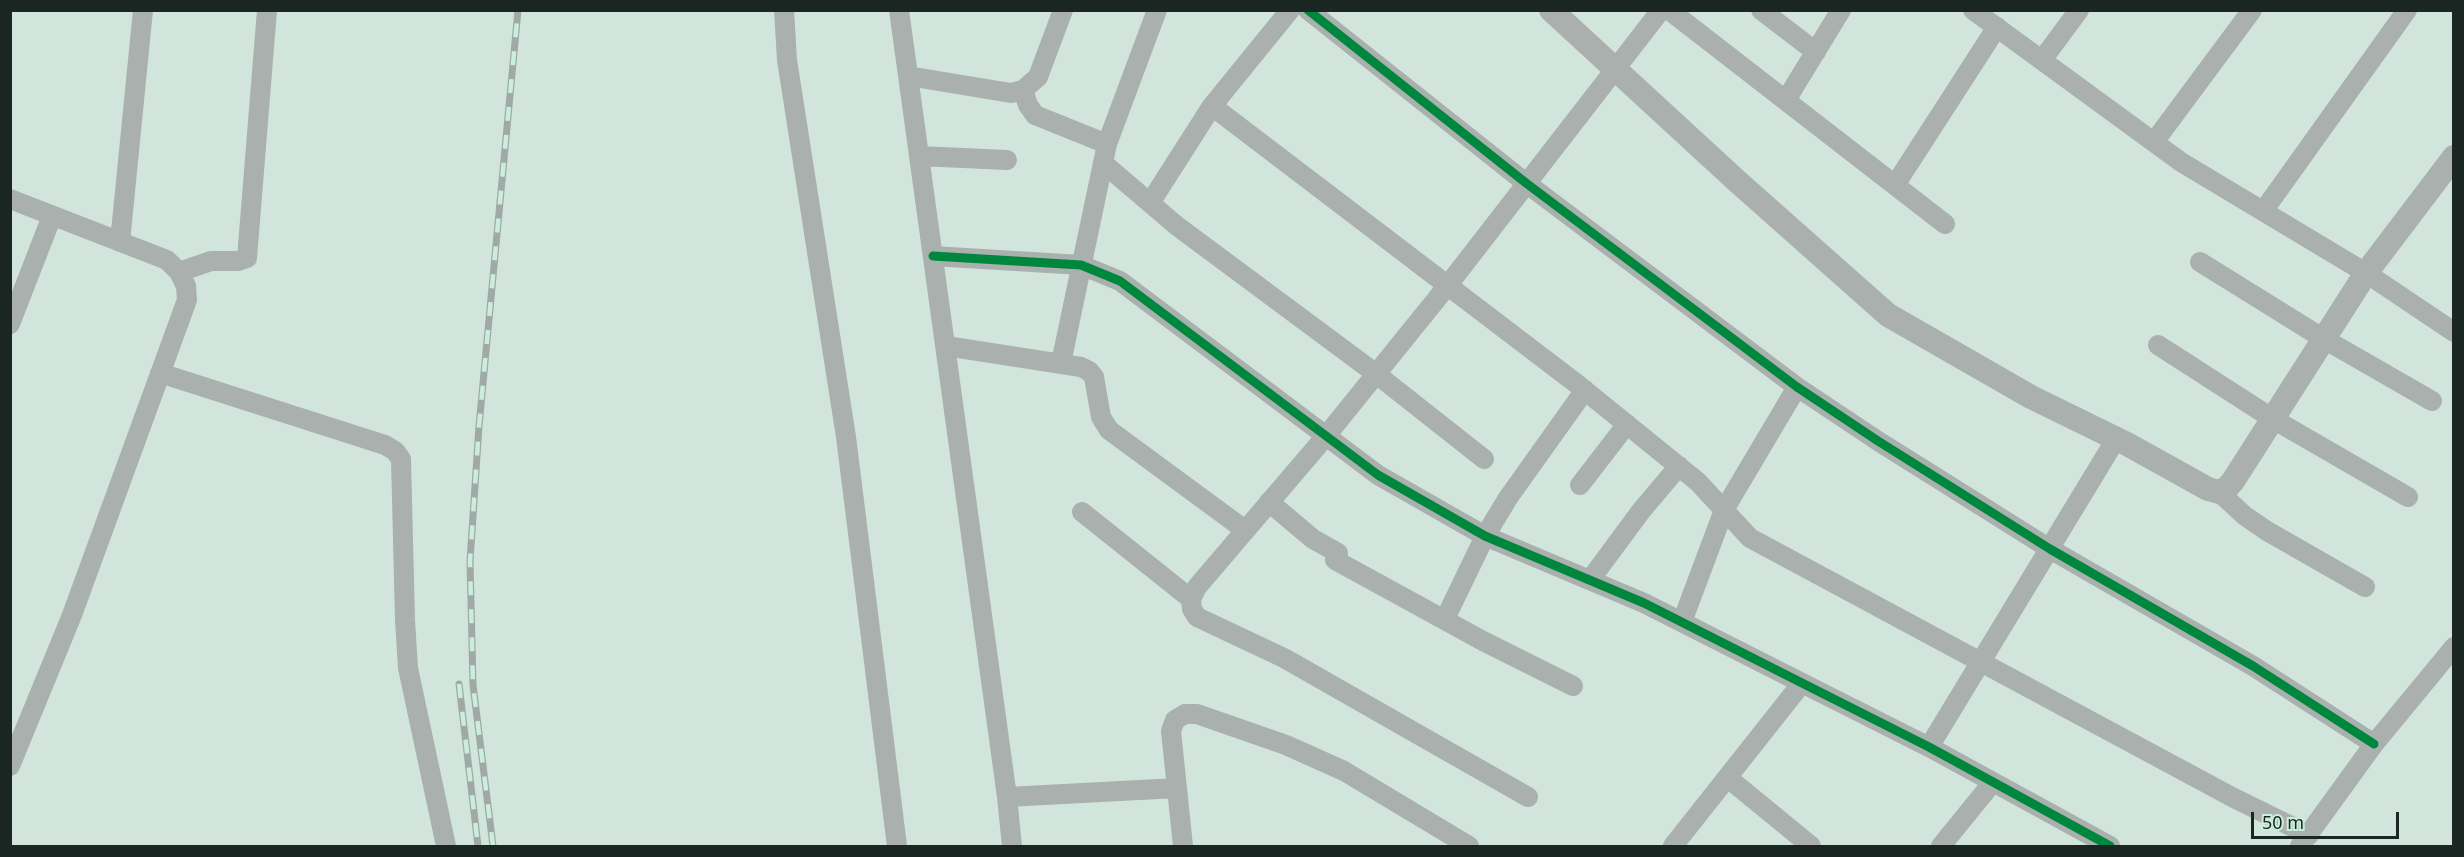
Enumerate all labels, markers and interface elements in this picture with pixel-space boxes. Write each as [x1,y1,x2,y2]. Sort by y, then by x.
scale bar [2254,800,2402,838]
text: 50 m [2262,810,2304,834]

